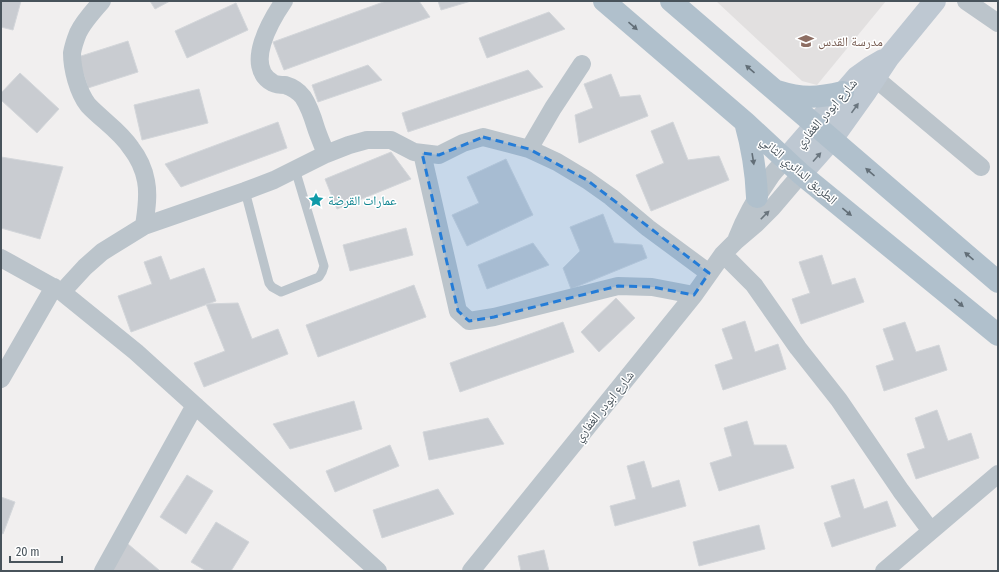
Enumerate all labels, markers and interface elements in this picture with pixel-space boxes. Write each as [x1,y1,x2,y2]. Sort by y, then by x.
one-way arrow [628,22,639,31]
school or university icon: مدرسة القدس [797,32,815,50]
place label: مدرسة القدس [818,34,883,50]
one-way arrow [745,65,755,74]
street label: شارع ابودر الغفاري [792,75,863,153]
one-way arrow [851,102,859,113]
street label: الطريق الدائري الثاني [755,133,840,210]
one-way arrow [812,152,821,162]
one-way arrow [751,153,757,165]
one-way arrow [865,167,875,176]
place icon: عمارات القرضة [307,191,325,209]
place label: عمارات القرضة [328,193,397,209]
one-way arrow [842,208,853,216]
one-way arrow [760,210,770,220]
one-way arrow [963,252,974,261]
one-way arrow [953,299,964,307]
street label: شارع ابودر الغفاري [571,368,640,446]
scale bar [10,538,62,564]
text: 20 m [16,545,40,559]

